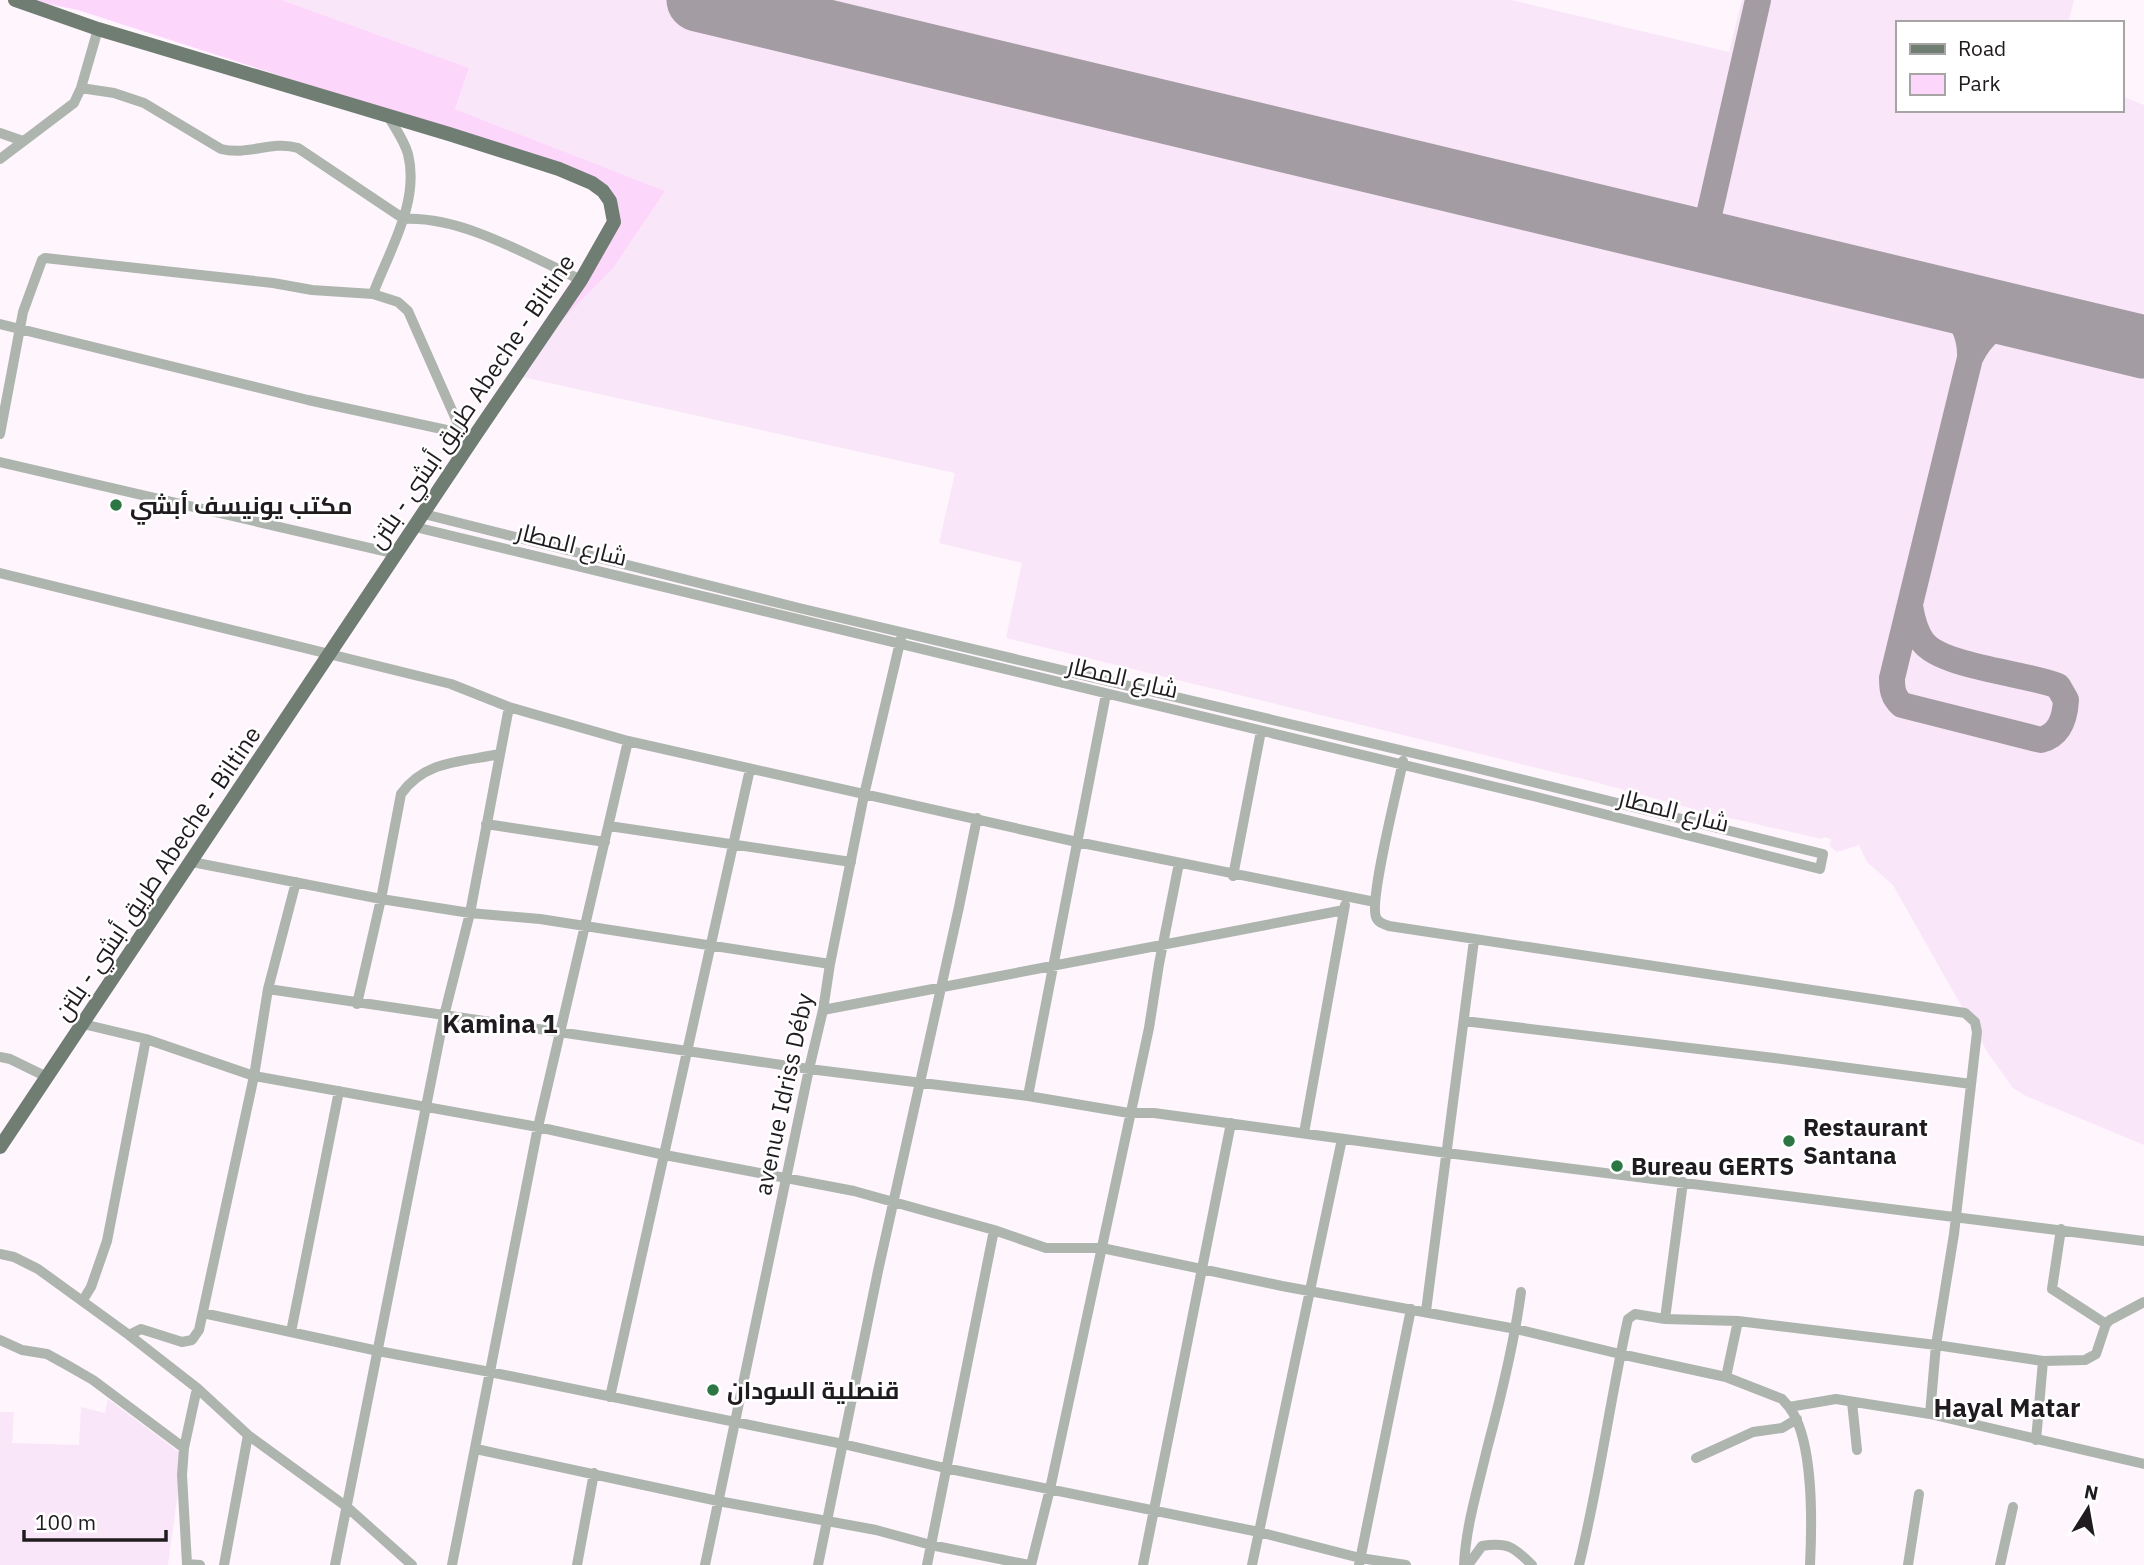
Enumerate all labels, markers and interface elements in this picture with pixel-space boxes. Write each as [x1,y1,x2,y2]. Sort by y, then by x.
legend [1896,21,2123,112]
text: Road [1958,34,2006,62]
text: Park [1958,69,2001,97]
street label: طريق أبشي - بلتن Abeche - Biltine [360,248,584,556]
place label: مكتب يونيسف أبشي [130,489,353,525]
marker: مكتب يونيسف أبشي [108,497,124,513]
street label: شارع المطار [511,514,631,574]
street label: شارع المطار [1062,648,1182,706]
street label: طريق أبشي - بلتن Abeche - Biltine [46,720,270,1028]
street label: شارع المطار [1613,780,1733,840]
street label: avenue Idriss Déby [746,990,820,1198]
district label: Kamina 1 [442,1006,558,1040]
place label: Restaurant Santana [1803,1111,1928,1171]
marker: Restaurant Santana [1781,1133,1797,1149]
place label: Bureau GERTS [1631,1150,1794,1182]
marker: Bureau GERTS [1609,1158,1625,1174]
place label: قنصلية السودان [727,1374,899,1406]
marker: قنصلية السودان [705,1382,721,1398]
district label: Hayal Matar [1934,1390,2080,1424]
north arrow [2053,1474,2123,1544]
text: N [2082,1479,2100,1505]
scale bar [24,1498,166,1542]
text: 100 m [35,1508,96,1536]

